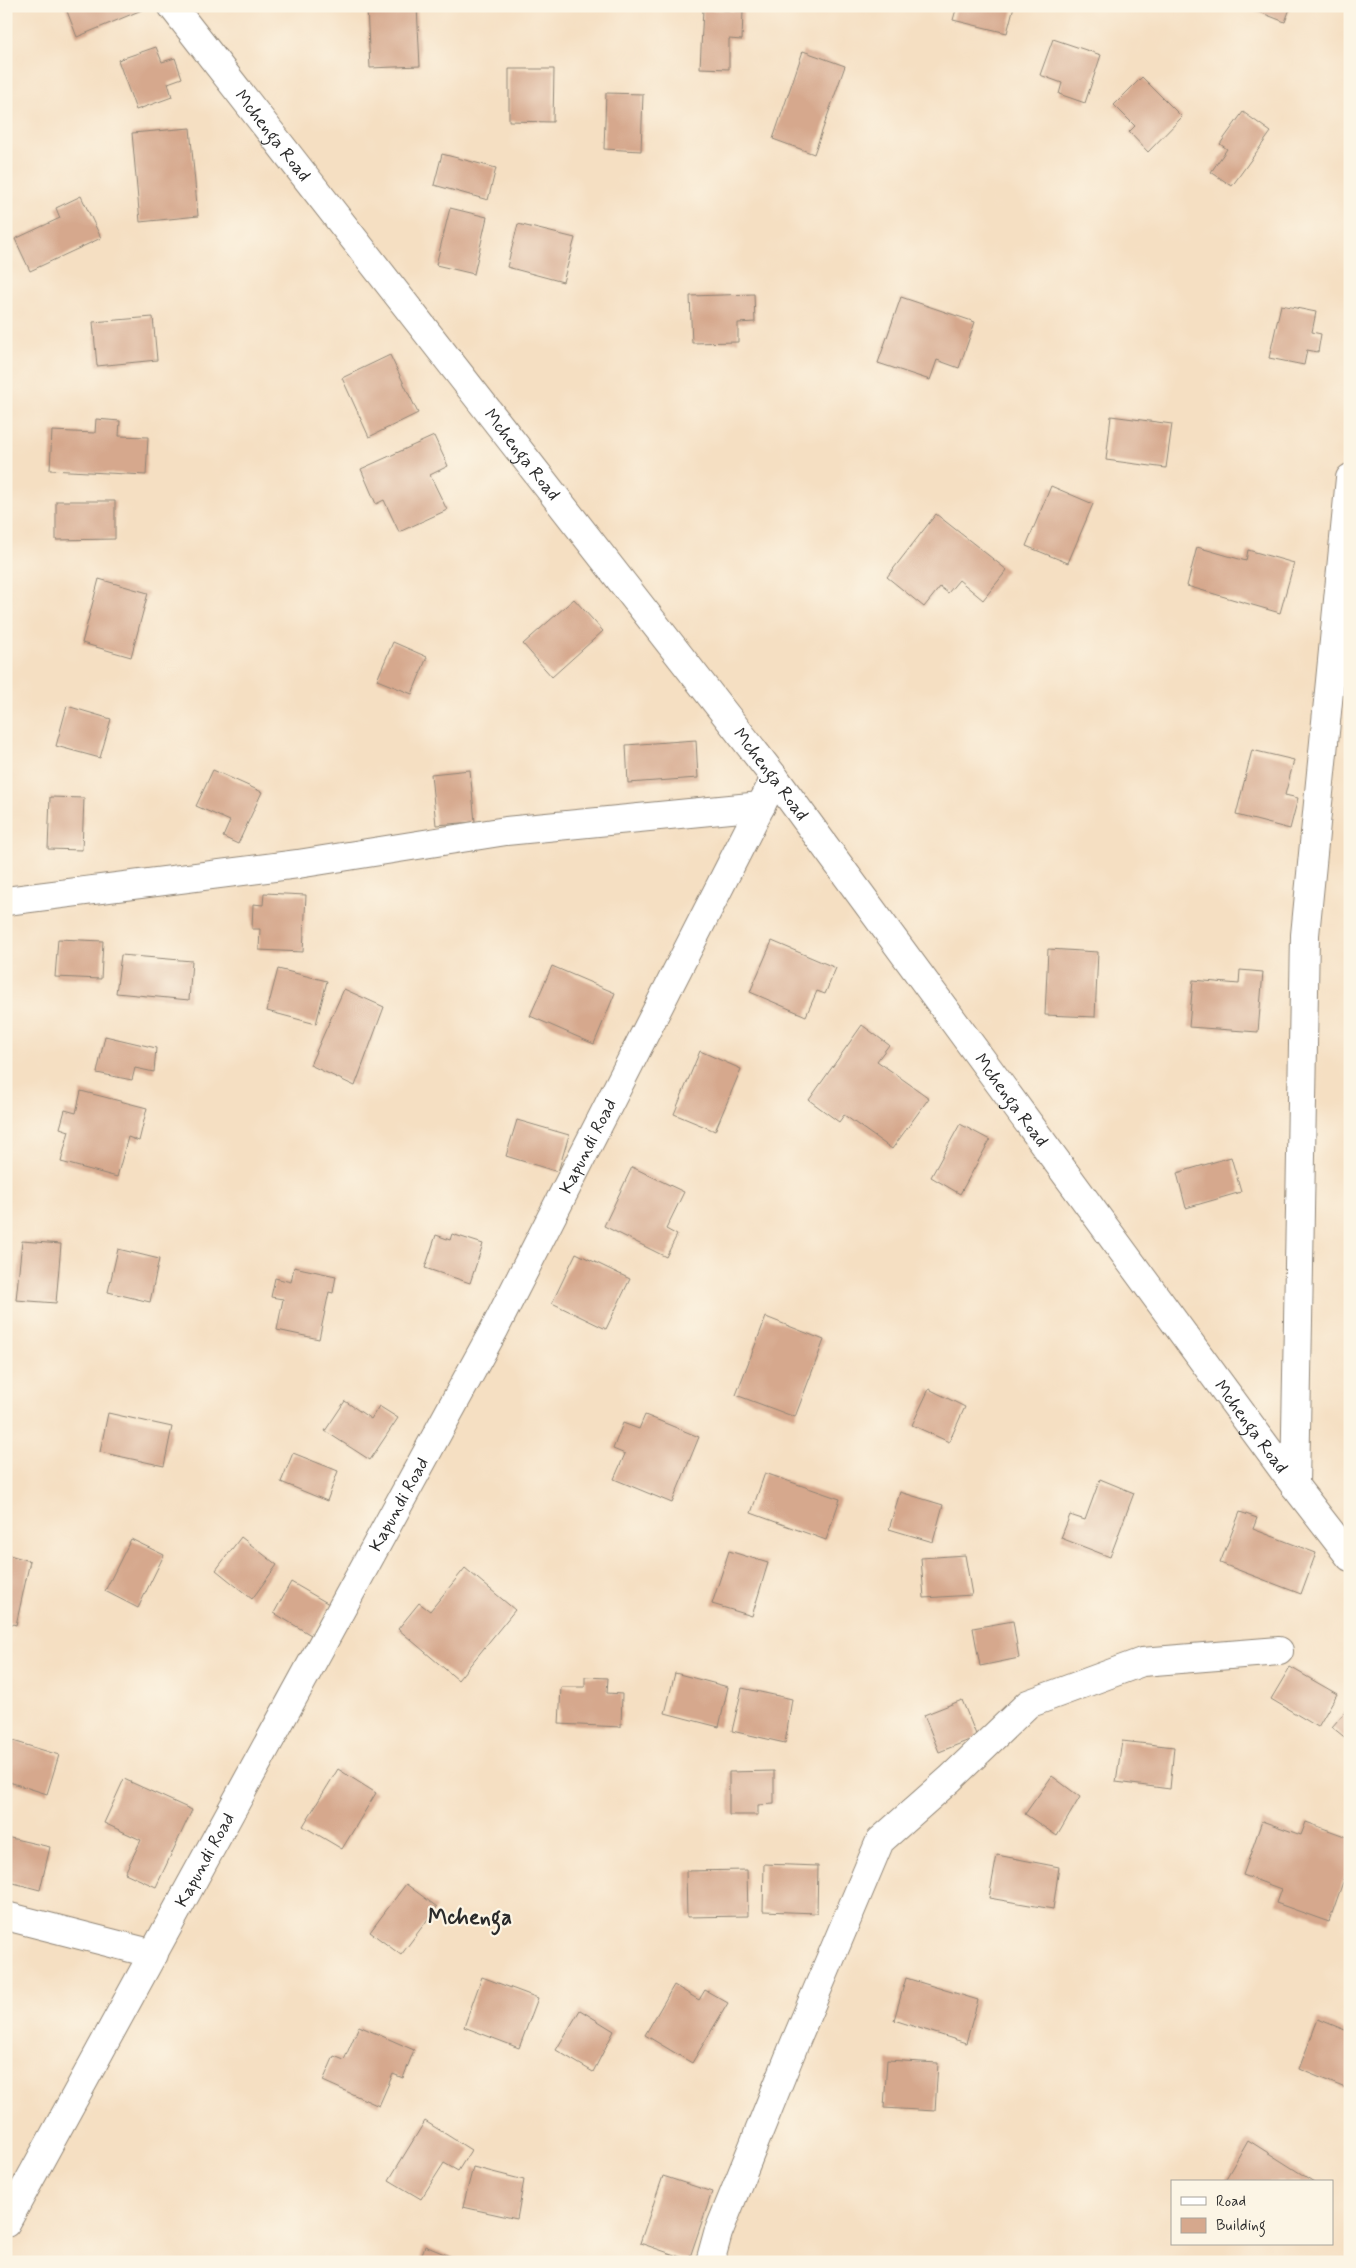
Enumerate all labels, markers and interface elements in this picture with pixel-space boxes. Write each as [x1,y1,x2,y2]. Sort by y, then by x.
street label: Mchenga Road [229,85,316,187]
street label: Mchenga Road [478,404,565,506]
street label: Mchenga Road [727,723,813,826]
street label: Mchenga Road [968,1049,1053,1152]
street label: Kapundi Road [554,1095,623,1198]
street label: Mchenga Road [1208,1375,1293,1479]
street label: Kapundi Road [364,1453,435,1556]
street label: Kapundi Road [170,1809,241,1912]
district label: Mchenga [428,1904,512,1936]
legend [1171,2180,1334,2246]
text: Road [1216,2192,1246,2212]
text: Building [1216,2216,1266,2237]

